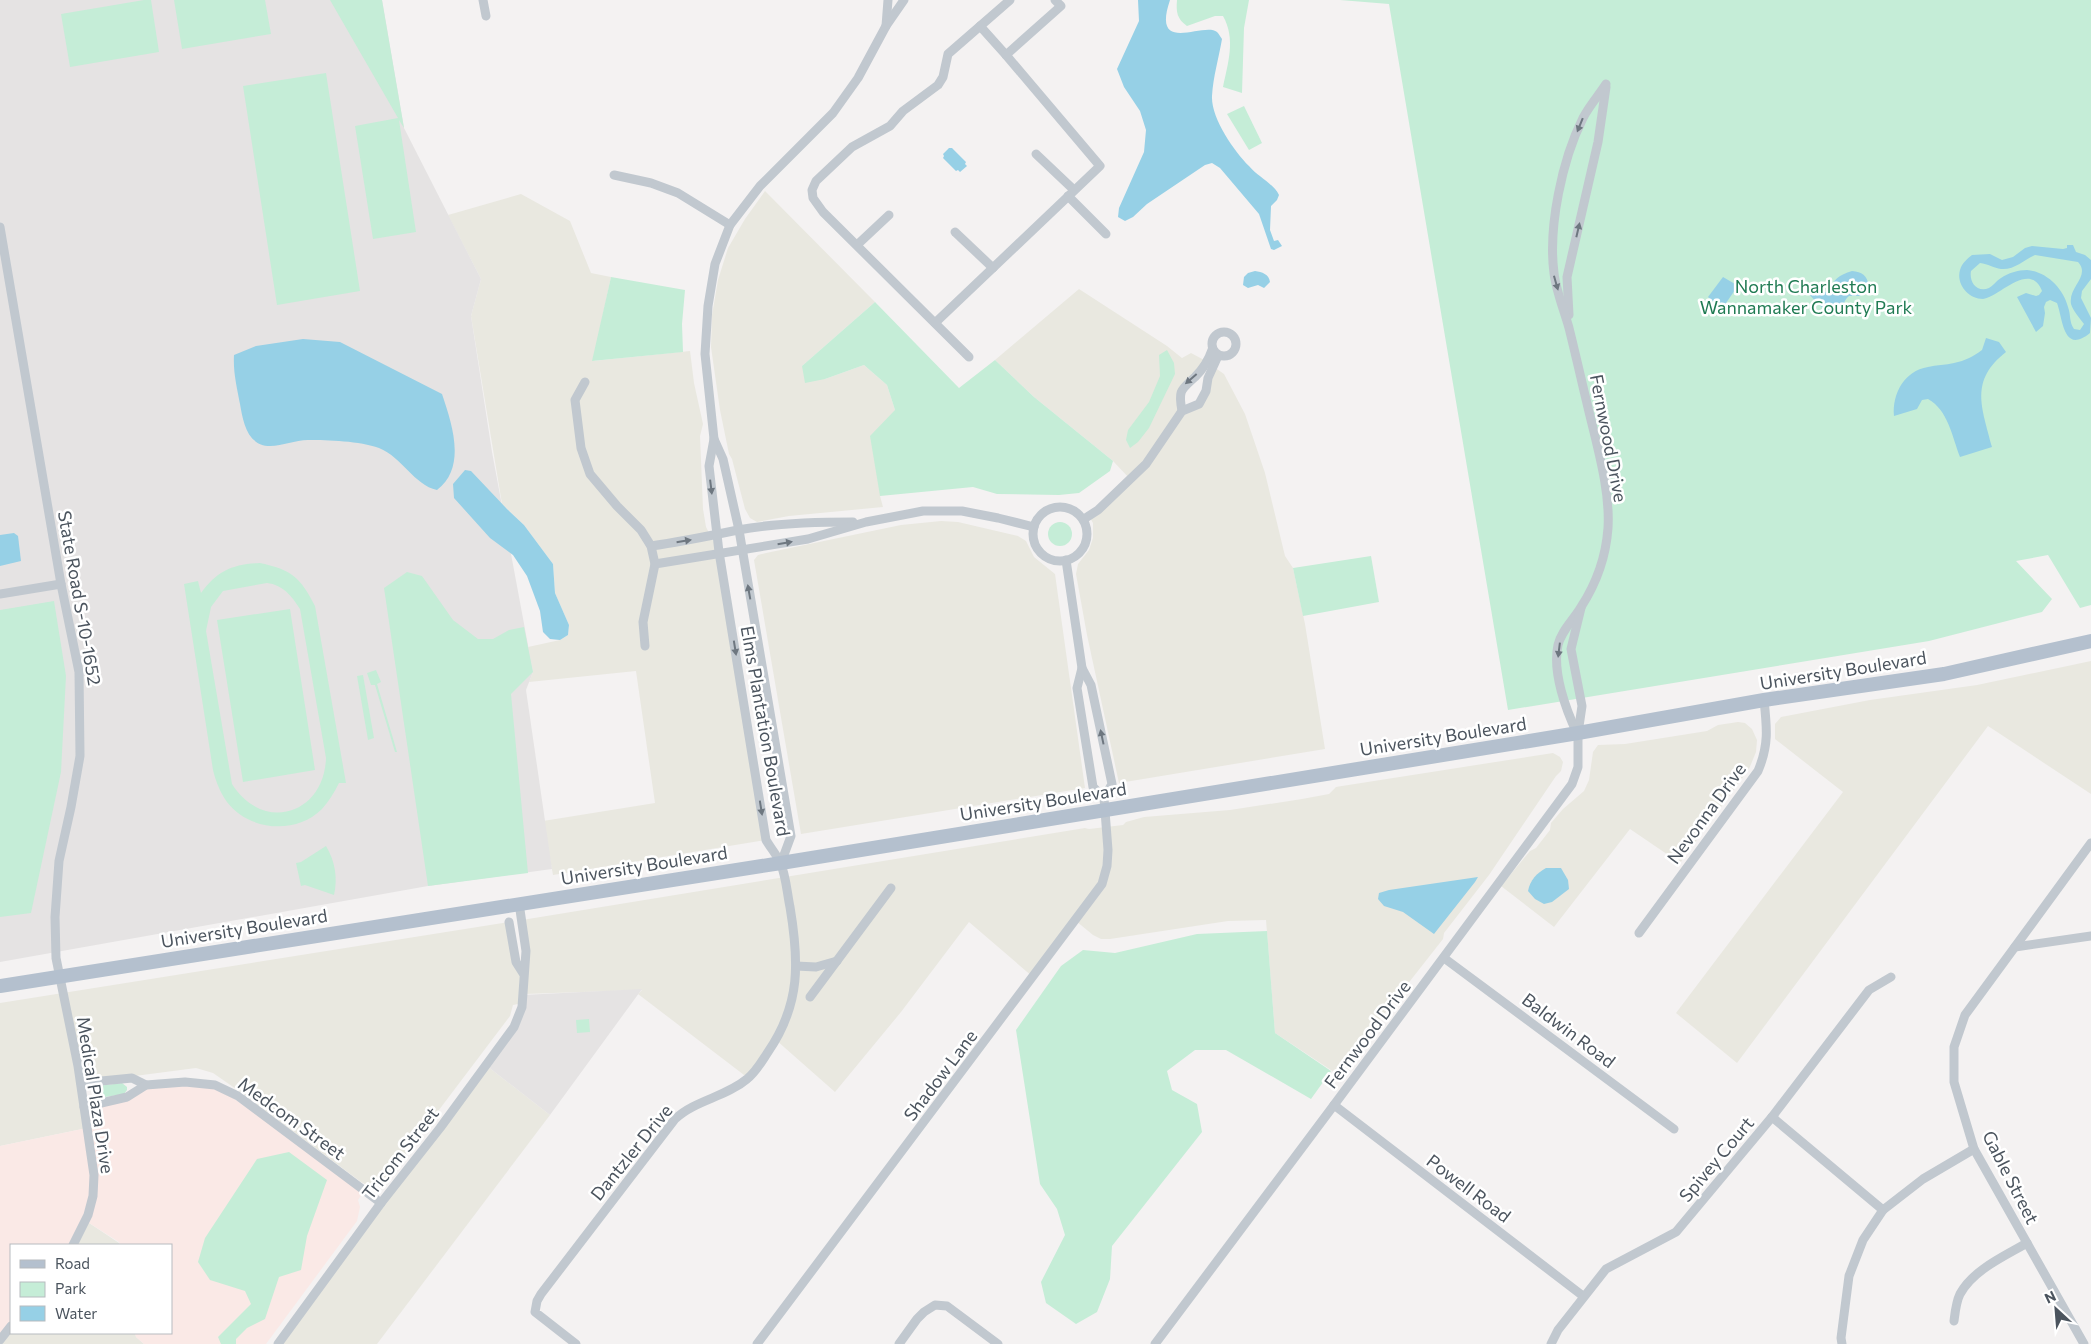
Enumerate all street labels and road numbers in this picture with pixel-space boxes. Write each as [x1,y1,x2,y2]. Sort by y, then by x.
street label: Fernwood Drive [1586,372,1632,504]
street label: State Road S-10-1652 [54,509,106,687]
street label: Elms Plantation Boulevard [737,624,795,838]
street label: University Boulevard [1758,646,1928,694]
street label: University Boulevard [1358,712,1528,760]
street label: Nevonna Drive [1662,758,1750,868]
street label: University Boulevard [958,777,1128,825]
street label: University Boulevard [559,841,729,889]
street label: University Boulevard [159,904,329,952]
street label: Fernwood Drive [1319,976,1415,1092]
street label: Baldwin Road [1518,988,1620,1072]
street label: Medical Plaza Drive [73,1015,119,1175]
street label: Shadow Lane [899,1025,981,1125]
street label: Medcom Street [234,1072,350,1164]
street label: Dantzler Drive [585,1099,677,1205]
street label: Tricom Street [357,1102,443,1204]
street label: Spivey Court [1674,1112,1758,1206]
street label: Gable Street [1978,1127,2044,1227]
street label: Powell Road [1423,1149,1515,1227]

